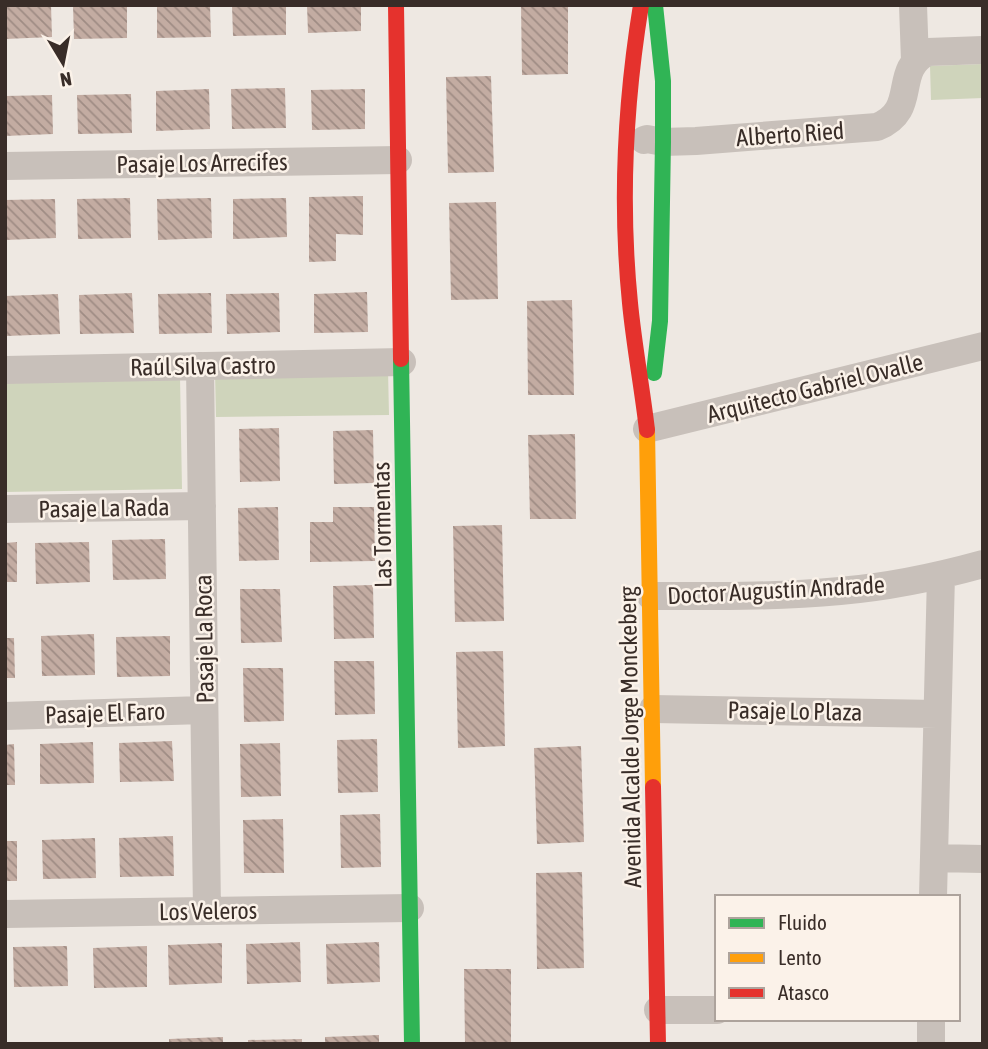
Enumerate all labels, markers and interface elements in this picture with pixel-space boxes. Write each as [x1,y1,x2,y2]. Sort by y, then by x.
north arrow [28,28,98,98]
text: N [59,68,73,92]
street label: Alberto Ried [735,117,845,151]
street label: Pasaje Los Arrecifes [116,148,288,178]
street label: Arquitecto Gabriel Ovalle [704,348,926,428]
street label: Raúl Silva Castro [130,351,276,381]
street label: Las Tormentas [367,462,397,588]
street label: Pasaje La Rada [38,493,170,523]
street label: Doctor Augustín Andrade [667,571,885,609]
street label: Pasaje La Roca [189,574,219,704]
street label: Avenida Alcalde Jorge Monckeberg [614,585,646,888]
street label: Pasaje Lo Plaza [727,696,863,726]
street label: Pasaje El Faro [44,697,166,729]
legend [715,895,960,1021]
street label: Los Veleros [159,897,257,925]
text: Fluido [778,910,827,934]
text: Lento [778,945,822,969]
text: Atasco [778,980,829,1004]

